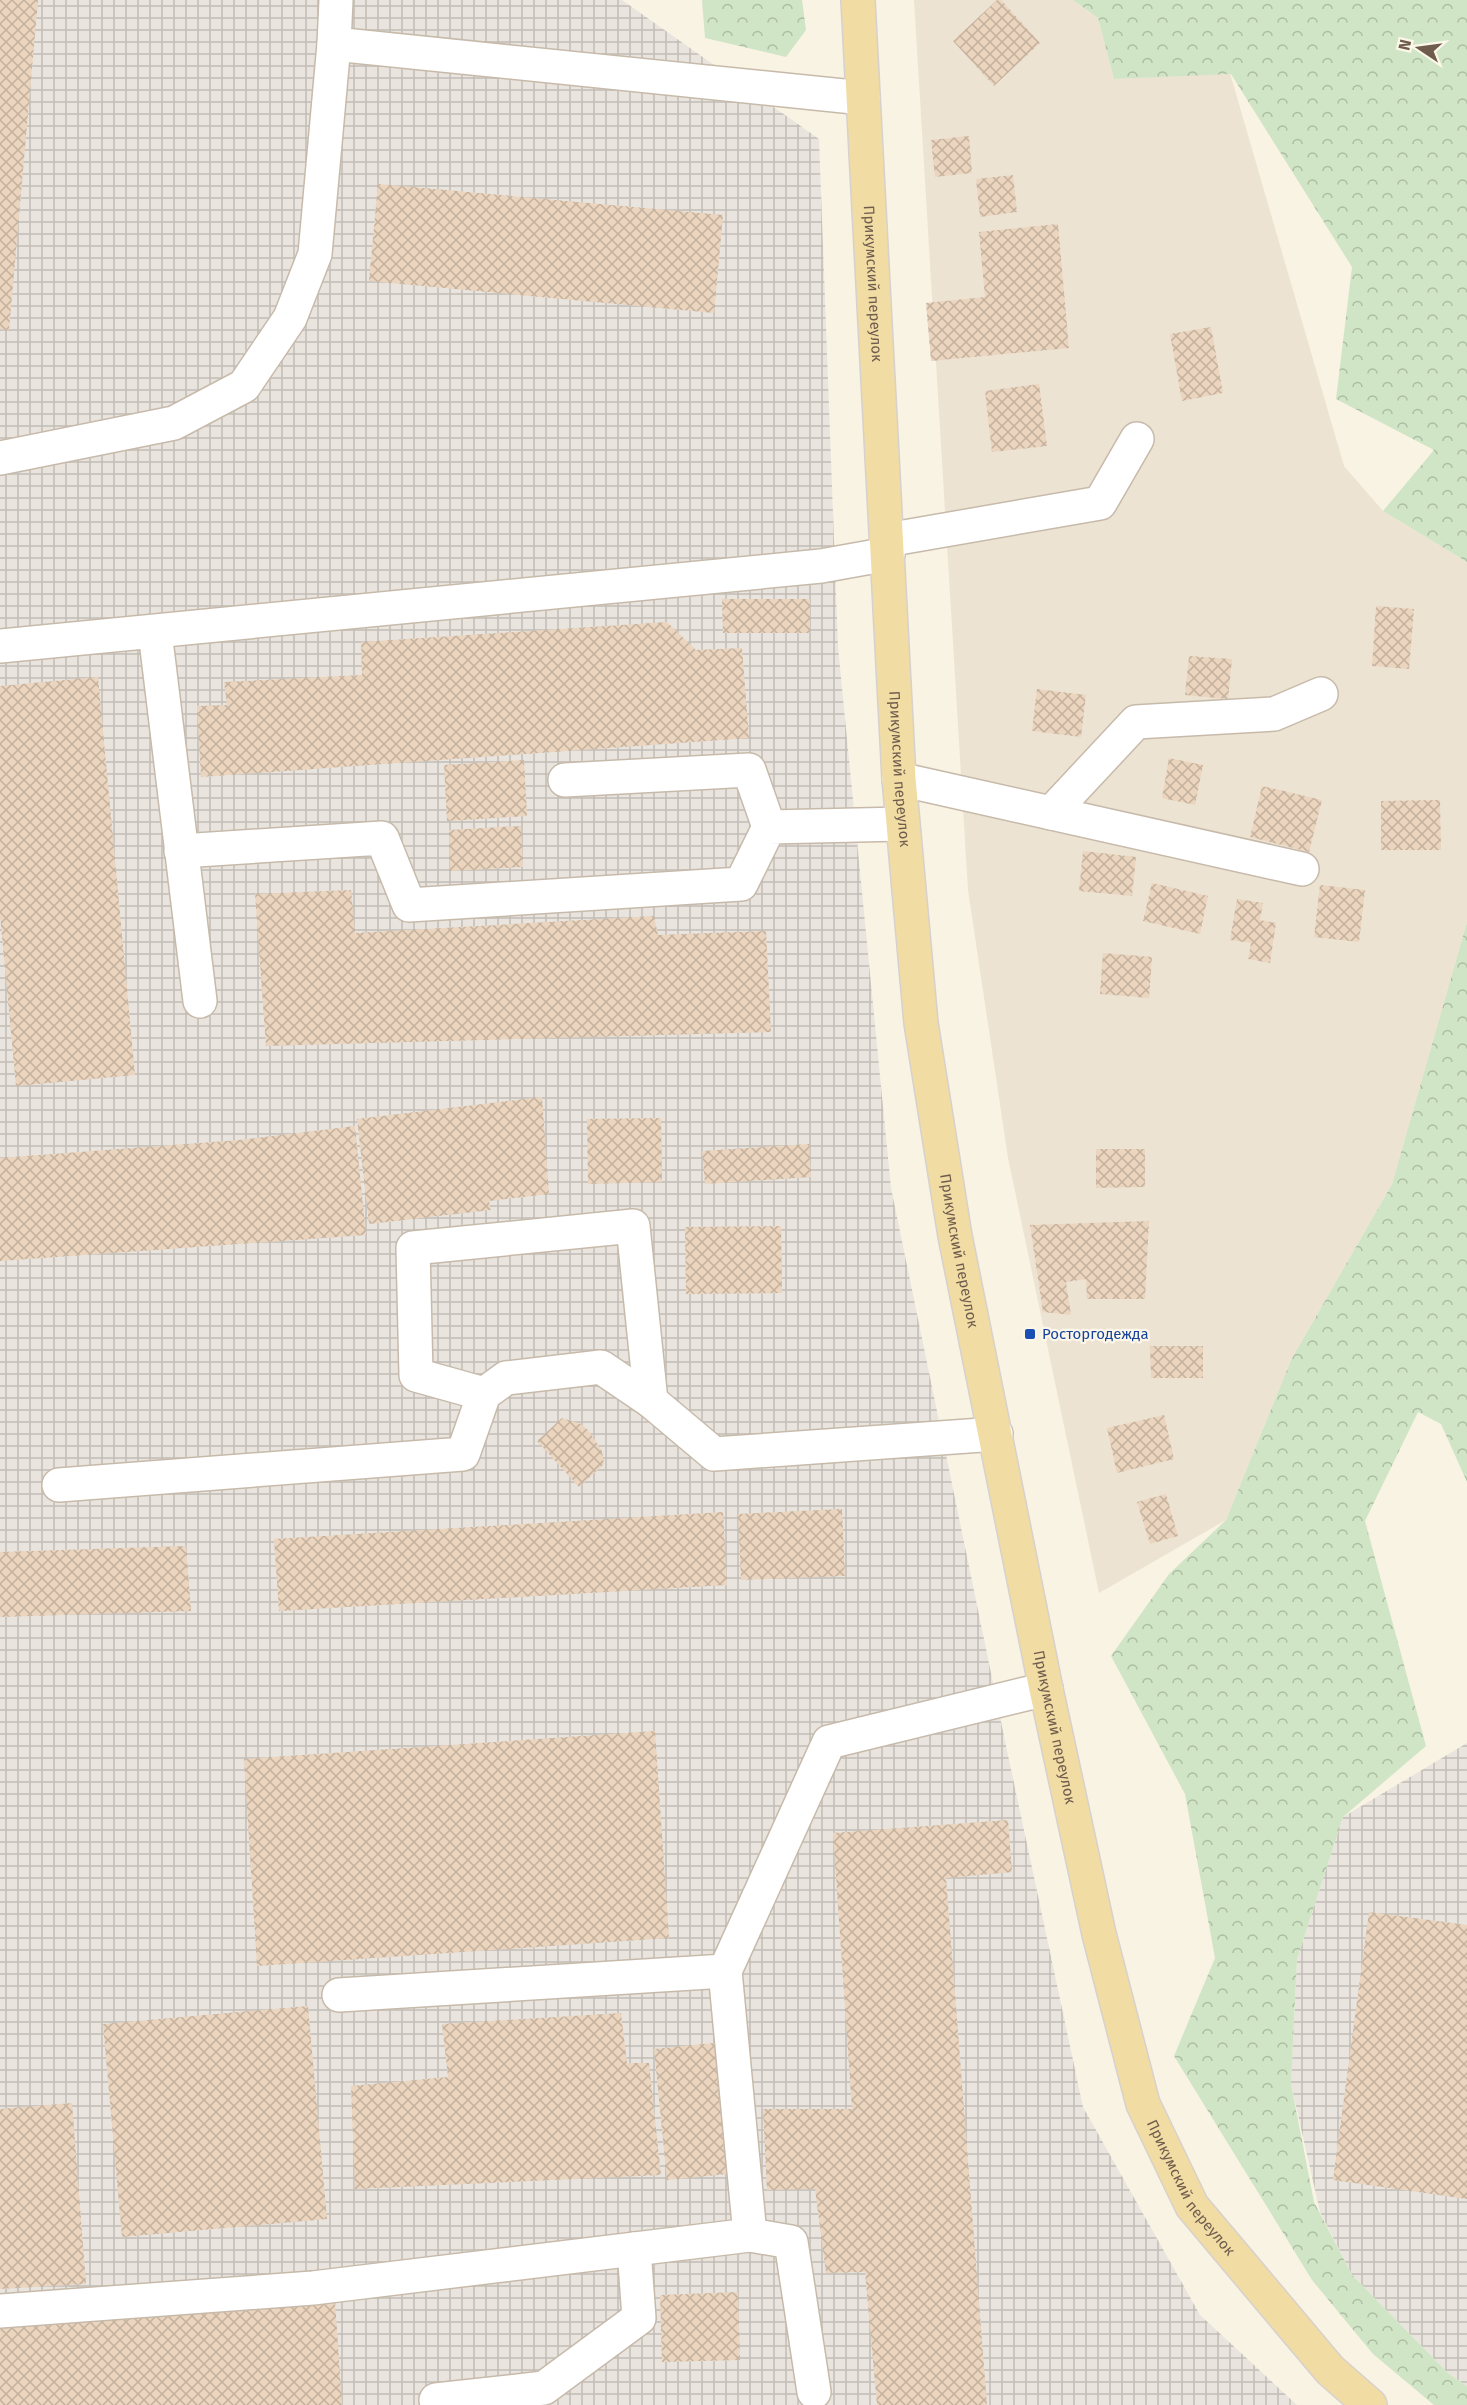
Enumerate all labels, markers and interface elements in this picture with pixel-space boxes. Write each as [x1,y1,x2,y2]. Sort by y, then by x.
north arrow [1389,18,1449,78]
text: N [1394,37,1415,52]
street label: Прикумский переулок [860,205,886,363]
street label: Прикумский переулок [885,690,914,848]
street label: Прикумский переулок [936,1172,982,1330]
place label: Росторгодежда [1042,1325,1149,1343]
marker: Росторгодежда [1023,1327,1037,1341]
street label: Прикумский переулок [1029,1649,1080,1806]
street label: Прикумский переулок [1143,2117,1239,2260]

